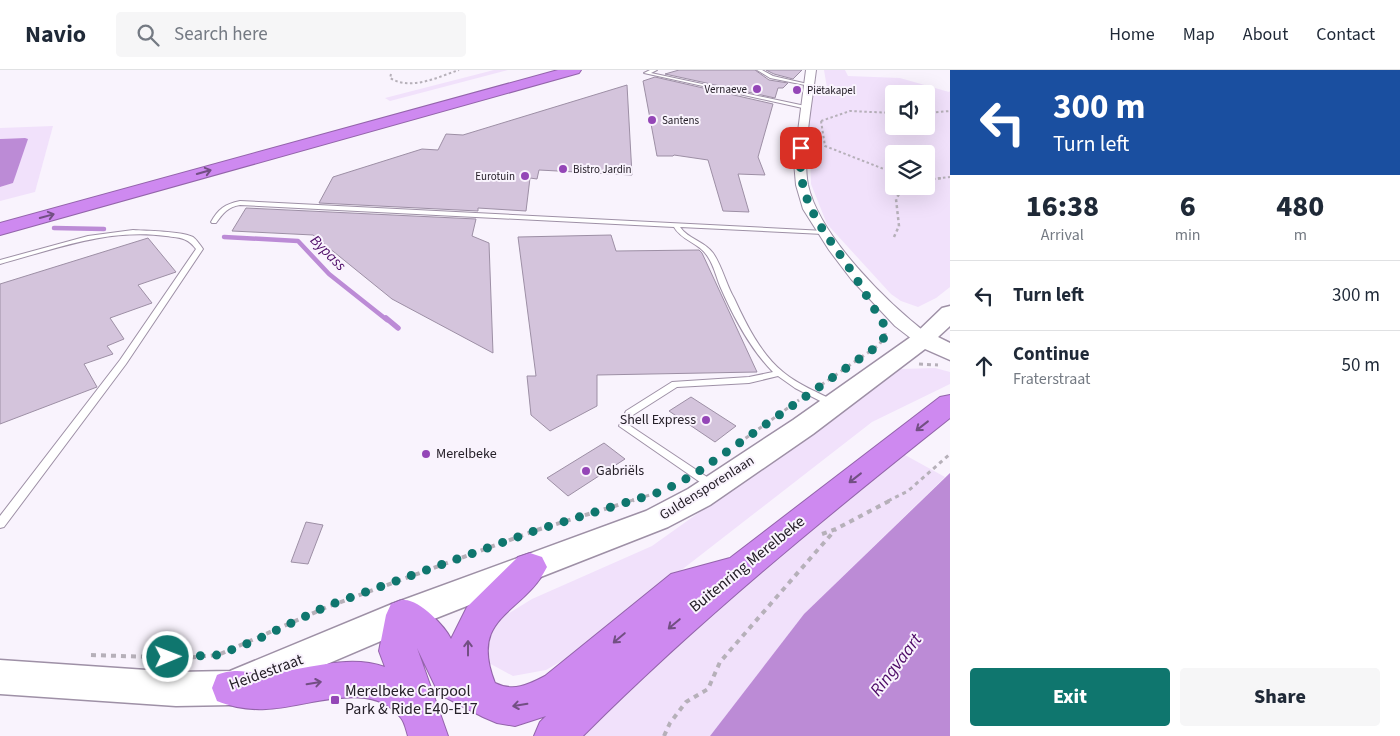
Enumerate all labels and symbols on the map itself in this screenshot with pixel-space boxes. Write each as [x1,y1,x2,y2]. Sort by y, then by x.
place label: Vernaeve [705,82,748,97]
marker: Vernaeve [751,83,763,95]
place label: Piëtakapel [807,83,856,98]
marker: Piëtakapel [791,84,803,96]
place label: Santens [662,113,699,128]
marker: Santens [646,114,658,126]
pin [780,127,822,169]
place label: Bistro Jardin [573,162,632,177]
marker: Bistro Jardin [557,163,569,175]
one-way arrow [196,167,212,176]
place label: Eurotuin [475,169,515,184]
marker: Eurotuin [519,170,531,182]
one-way arrow [39,210,55,220]
water label: Bypass [305,230,351,276]
place label: Shell Express [620,410,696,430]
marker: Shell Express [700,414,712,426]
one-way arrow [916,420,929,431]
place label: Merelbeke [436,444,497,464]
marker: Merelbeke [420,448,432,460]
street label: Guldensporenlaan [656,451,758,525]
place label: Gabriëls [596,461,644,481]
marker: Gabriëls [580,465,592,477]
one-way arrow [848,473,862,483]
street label: Buitenring Merelbeke [685,510,809,617]
one-way arrow [668,618,681,629]
water label: Ringvaart [864,628,929,701]
position arrow [141,630,193,682]
one-way arrow [613,633,626,644]
one-way arrow [463,641,473,657]
street label: Heidestraat [226,648,307,696]
one-way arrow [306,678,322,688]
place label: Merelbeke Carpool Park & Ride E40-E17 [345,680,478,720]
marker: Merelbeke Carpool Park & Ride E40-E17 [329,694,341,706]
one-way arrow [513,700,529,710]

